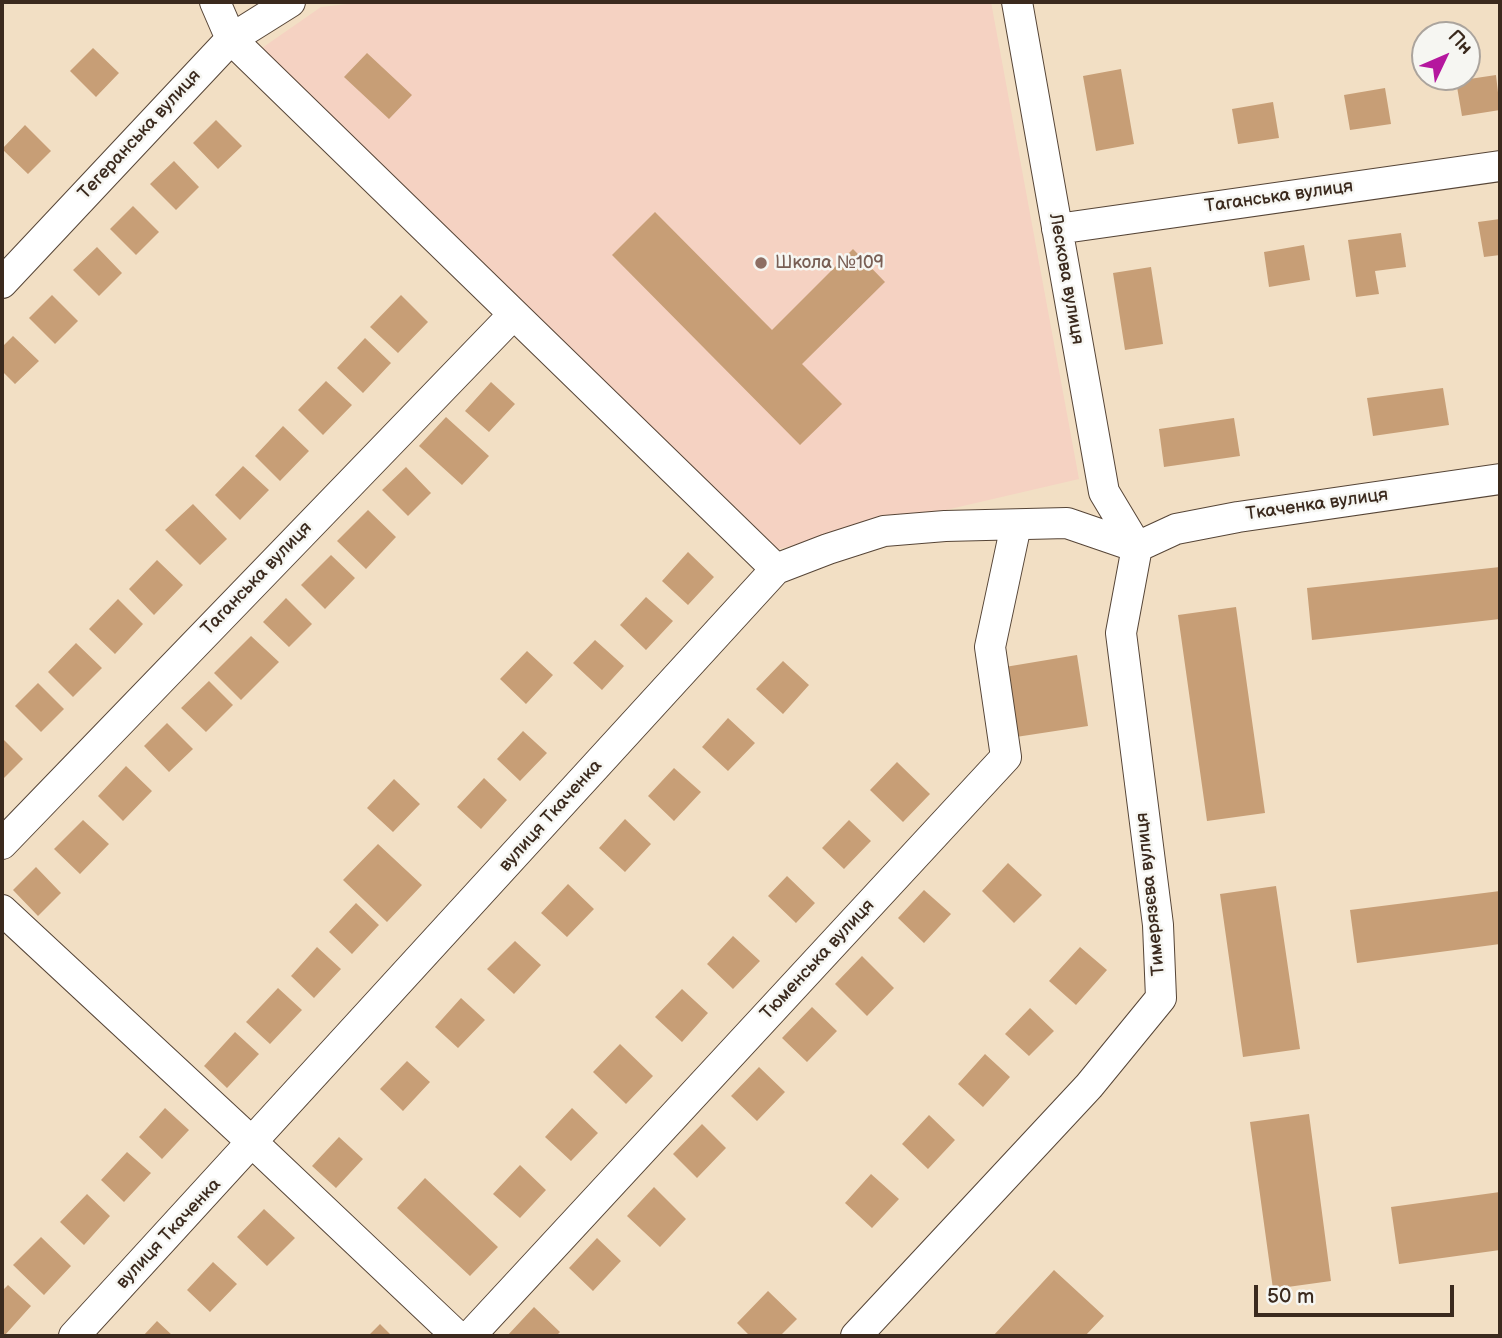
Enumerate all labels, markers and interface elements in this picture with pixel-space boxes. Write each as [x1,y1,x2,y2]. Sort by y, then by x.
north arrow [1411,21,1481,91]
text: Пн [1443,25,1477,60]
street label: Тегеранська вулиця [74,66,206,204]
street label: Таганська вулиця [1203,176,1355,218]
street label: Лескова вулиця [1044,212,1088,346]
place label: Школа №109 [775,252,884,274]
marker: Школа №109 [753,255,769,271]
street label: Ткаченка вулиця [1245,484,1389,526]
street label: Таганська вулиця [197,518,317,640]
street label: вулиця Ткаченка [495,756,607,876]
street label: Тимерязєва вулиця [1132,811,1170,977]
street label: Тюменська вулиця [757,895,879,1025]
street label: вулиця Ткаченка [112,1174,226,1294]
scale bar [1257,1272,1456,1316]
text: 50 m [1267,1284,1314,1309]

